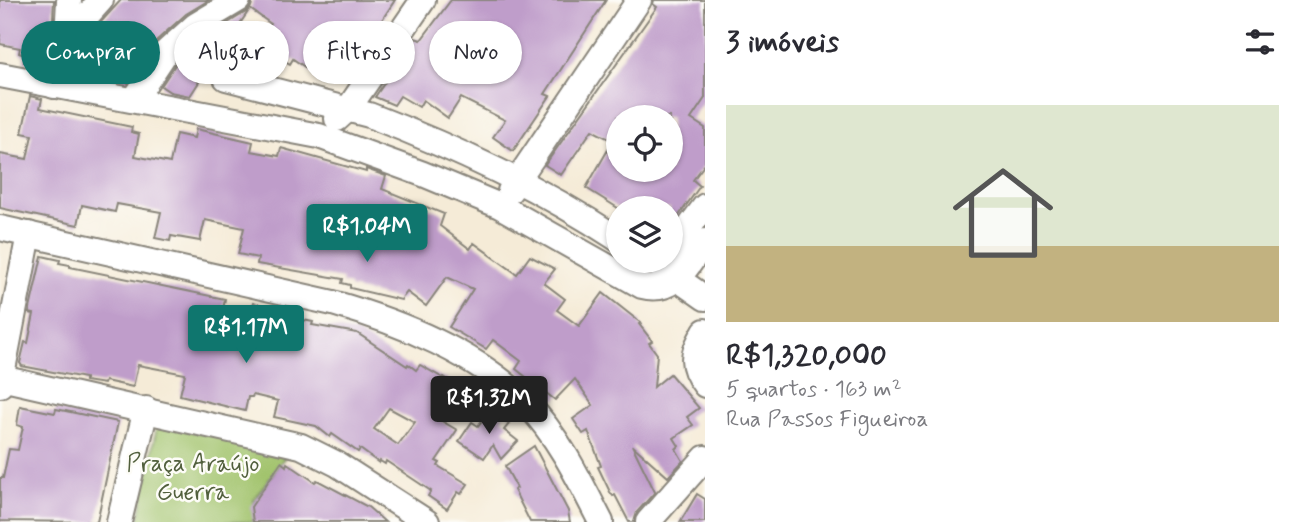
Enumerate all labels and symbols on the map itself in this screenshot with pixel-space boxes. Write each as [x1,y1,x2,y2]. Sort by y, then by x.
pin: R$1.04M [302,204,432,264]
pin: R$1.17M [181,306,311,365]
pin: R$1.32M [424,376,554,436]
park label: Praça Araújo Guerra [126,449,260,508]

